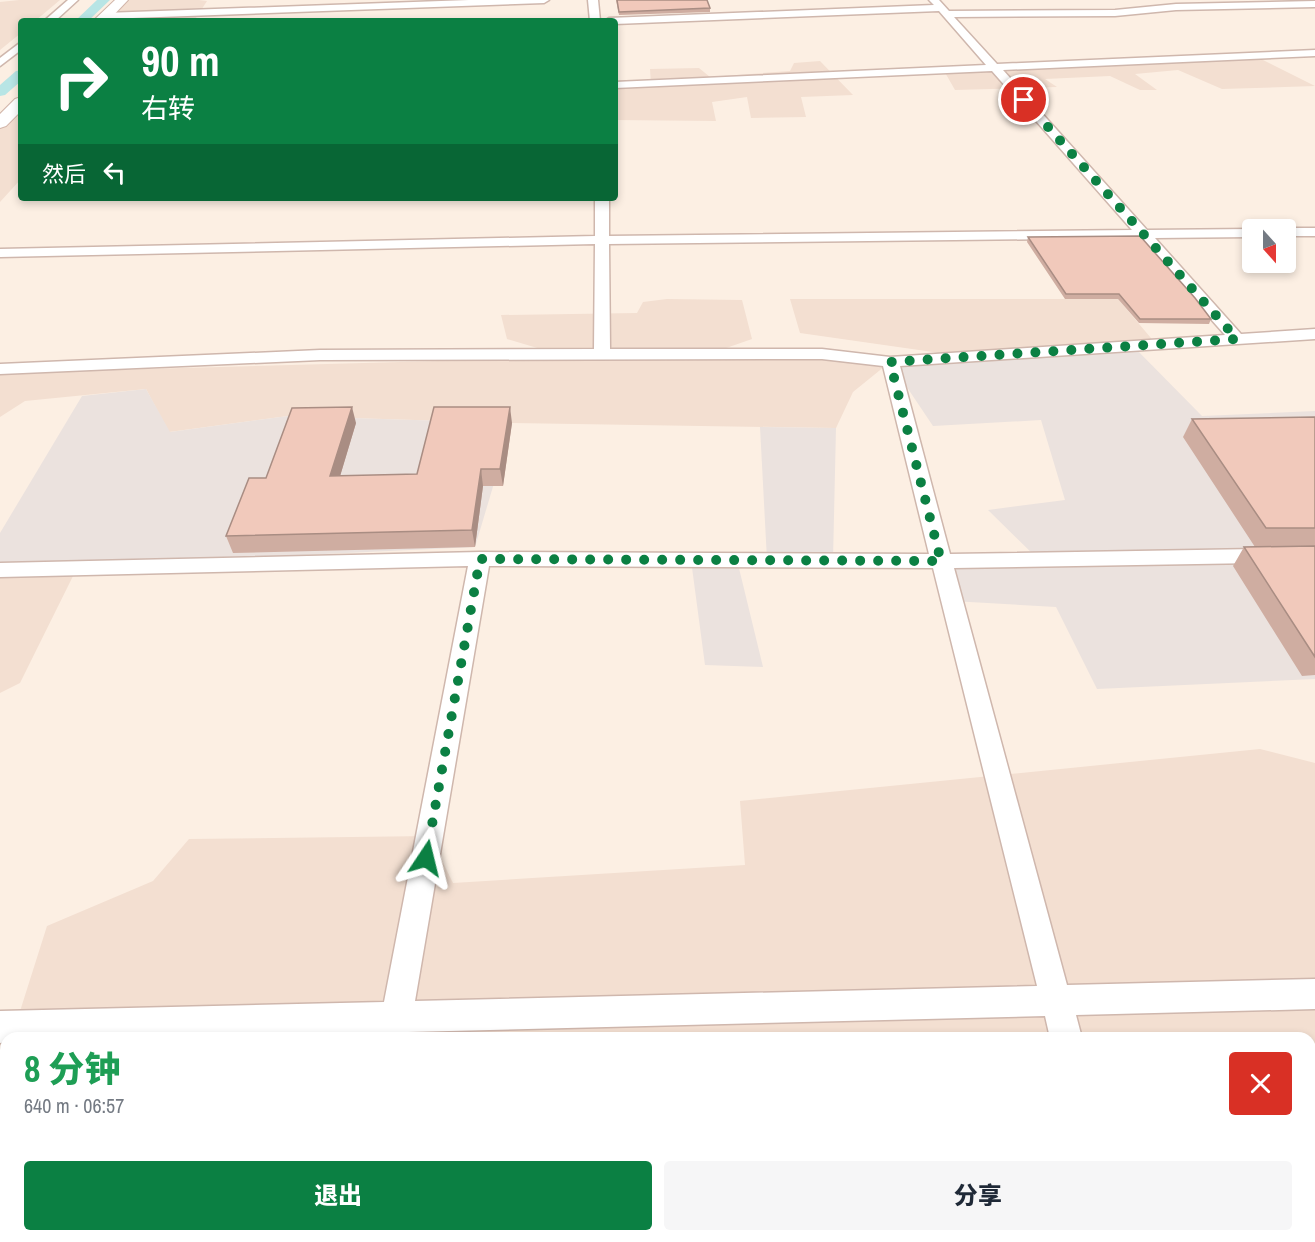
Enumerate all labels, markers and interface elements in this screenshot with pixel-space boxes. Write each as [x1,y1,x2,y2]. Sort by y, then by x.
text: 90 m [141,33,220,89]
icon: right [42,42,120,120]
pin [998,74,1049,125]
icon: arrive [1007,83,1040,116]
text: 右转 [141,90,195,126]
icon: left [98,156,131,189]
text: 然后 [42,159,86,189]
north arrow [1242,219,1296,273]
map controls [1242,219,1296,273]
position arrow [394,826,458,890]
text: 8 分钟 [24,1045,121,1093]
button: close [1229,1052,1292,1115]
text: 640 m · 06:57 [24,1092,124,1119]
button: 退出 [24,1161,652,1230]
button: 分享 [664,1161,1292,1230]

